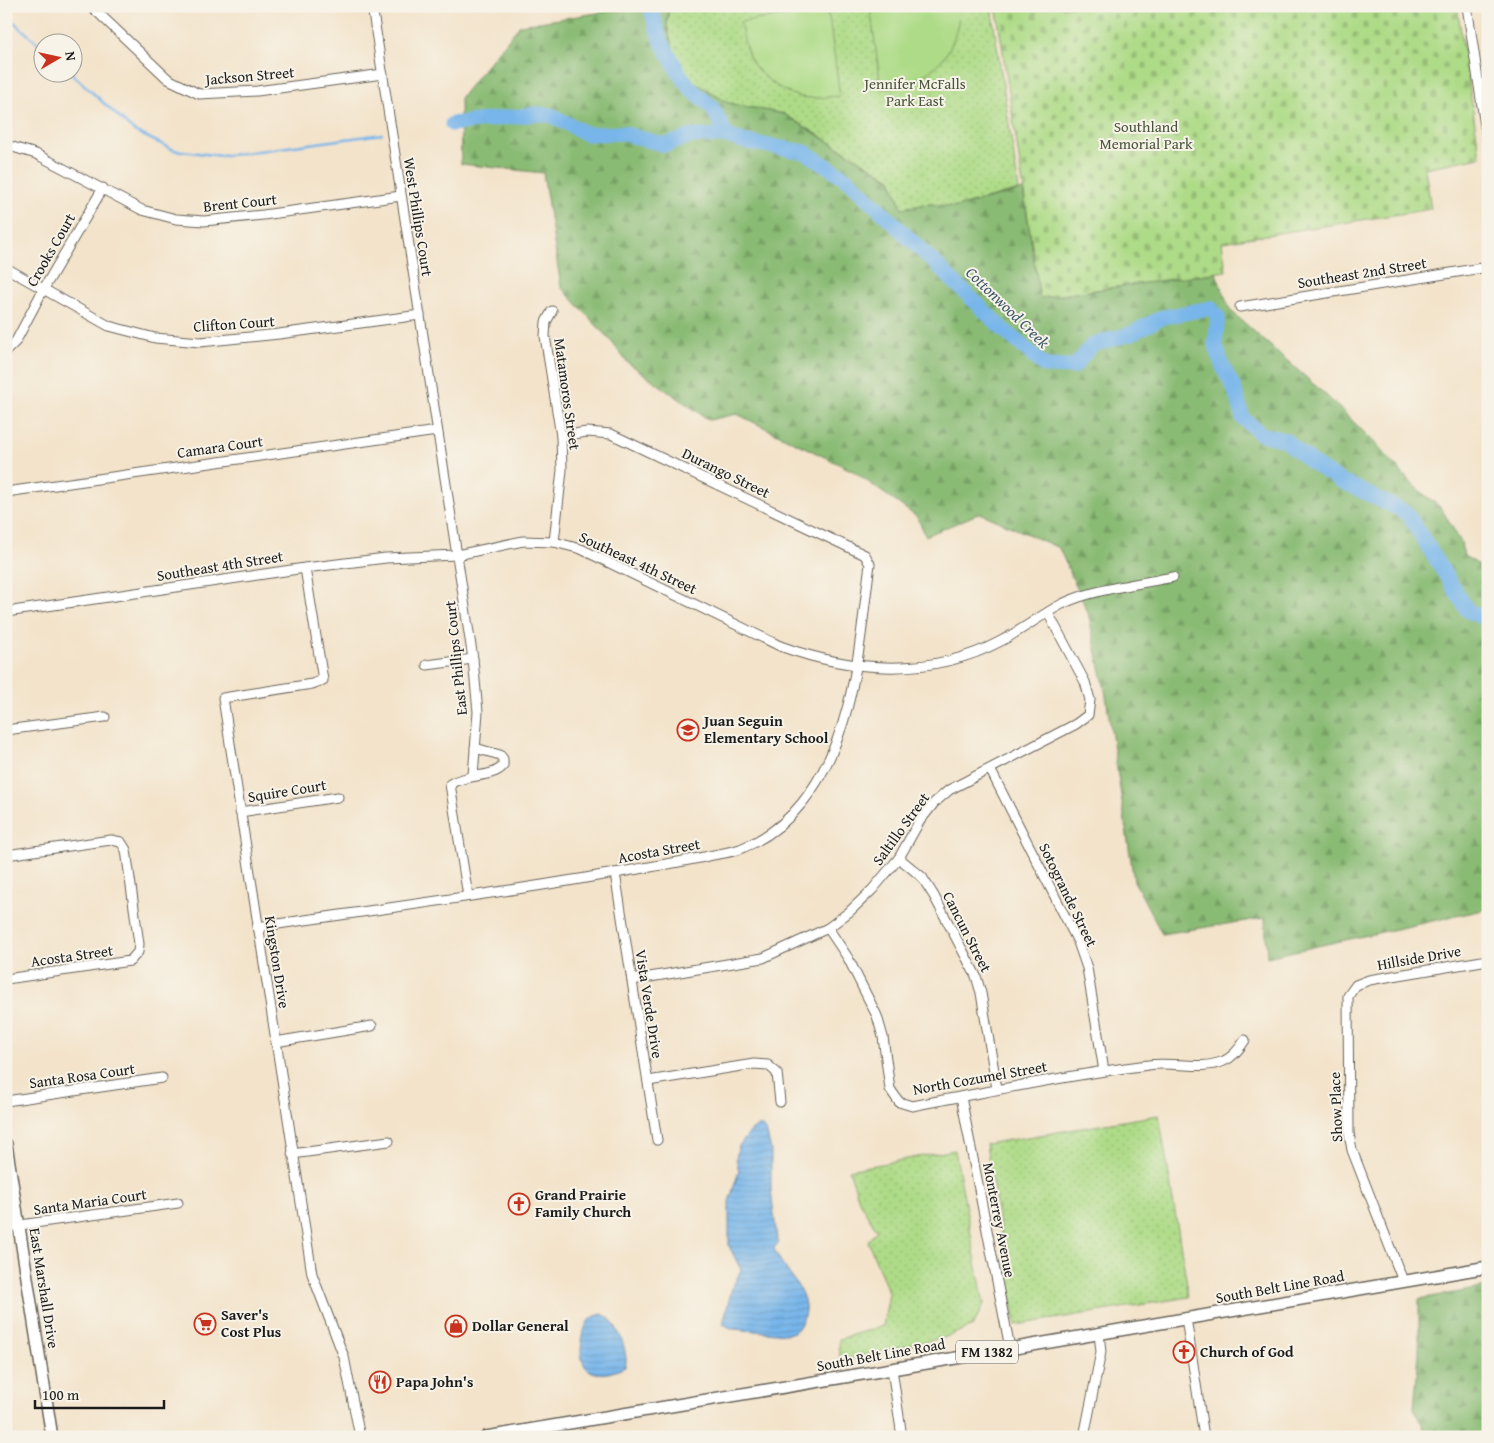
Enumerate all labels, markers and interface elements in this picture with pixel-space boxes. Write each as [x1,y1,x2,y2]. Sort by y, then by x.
north arrow [32,32,82,82]
text: N [60,50,82,63]
street label: Jackson Street [203,61,296,90]
park label: Jennifer McFalls Park East [862,73,966,111]
park label: Southland Memorial Park [1099,116,1193,154]
street label: West Phillips Court [399,156,438,278]
street label: Brent Court [202,188,278,217]
street label: Crooks Court [21,209,80,290]
street label: Southeast 2nd Street [1296,252,1429,293]
water label: Cottonwood Creek [961,261,1056,354]
street label: Clifton Court [193,310,276,337]
street label: Matamoros Street [549,337,586,452]
street label: Camara Court [176,430,265,463]
street label: Durango Street [679,442,774,503]
street label: Southeast 4th Street [576,526,701,599]
street label: Southeast 4th Street [155,545,285,586]
street label: East Phillips Court [439,599,472,716]
place label: Juan Seguin Elementary School [701,710,829,748]
school or university icon: Juan Seguin Elementary School [676,718,700,742]
street label: Squire Court [246,774,328,807]
street label: Saltillo Street [867,787,935,869]
street label: Acosta Street [616,833,702,868]
street label: Sotogrande Street [1034,839,1103,951]
street label: Cancun Street [938,888,997,976]
street label: Kingston Drive [260,914,295,1010]
street label: Acosta Street [29,939,115,972]
street label: Hillside Drive [1375,940,1462,975]
street label: Vista Verde Drive [631,948,668,1060]
street label: North Cozumel Street [911,1055,1049,1100]
street label: Santa Rosa Court [28,1058,137,1093]
street label: Show Place [1324,1072,1347,1142]
street label: Monterrey Avenue [978,1161,1021,1279]
street label: Santa Maria Court [32,1183,149,1220]
place label: Grand Prairie Family Church [535,1184,631,1222]
church icon: Grand Prairie Family Church [507,1192,531,1216]
street label: East Marshall Drive [25,1226,64,1350]
street label: South Belt Line Road [1214,1265,1346,1308]
place label: Saver's Cost Plus [221,1304,281,1342]
supermarket icon: Saver's Cost Plus [193,1312,217,1336]
shop icon: Dollar General [444,1314,468,1338]
place label: Dollar General [472,1315,569,1336]
street label: South Belt Line Road [815,1333,947,1376]
road number: FM 1382 [956,1340,1018,1364]
church icon: Church of God [1172,1340,1196,1364]
place label: Church of God [1200,1341,1294,1362]
restaurant icon: Papa John's [368,1370,392,1394]
place label: Papa John's [396,1371,473,1392]
scale bar [35,1378,164,1410]
text: 100 m [42,1384,80,1405]

